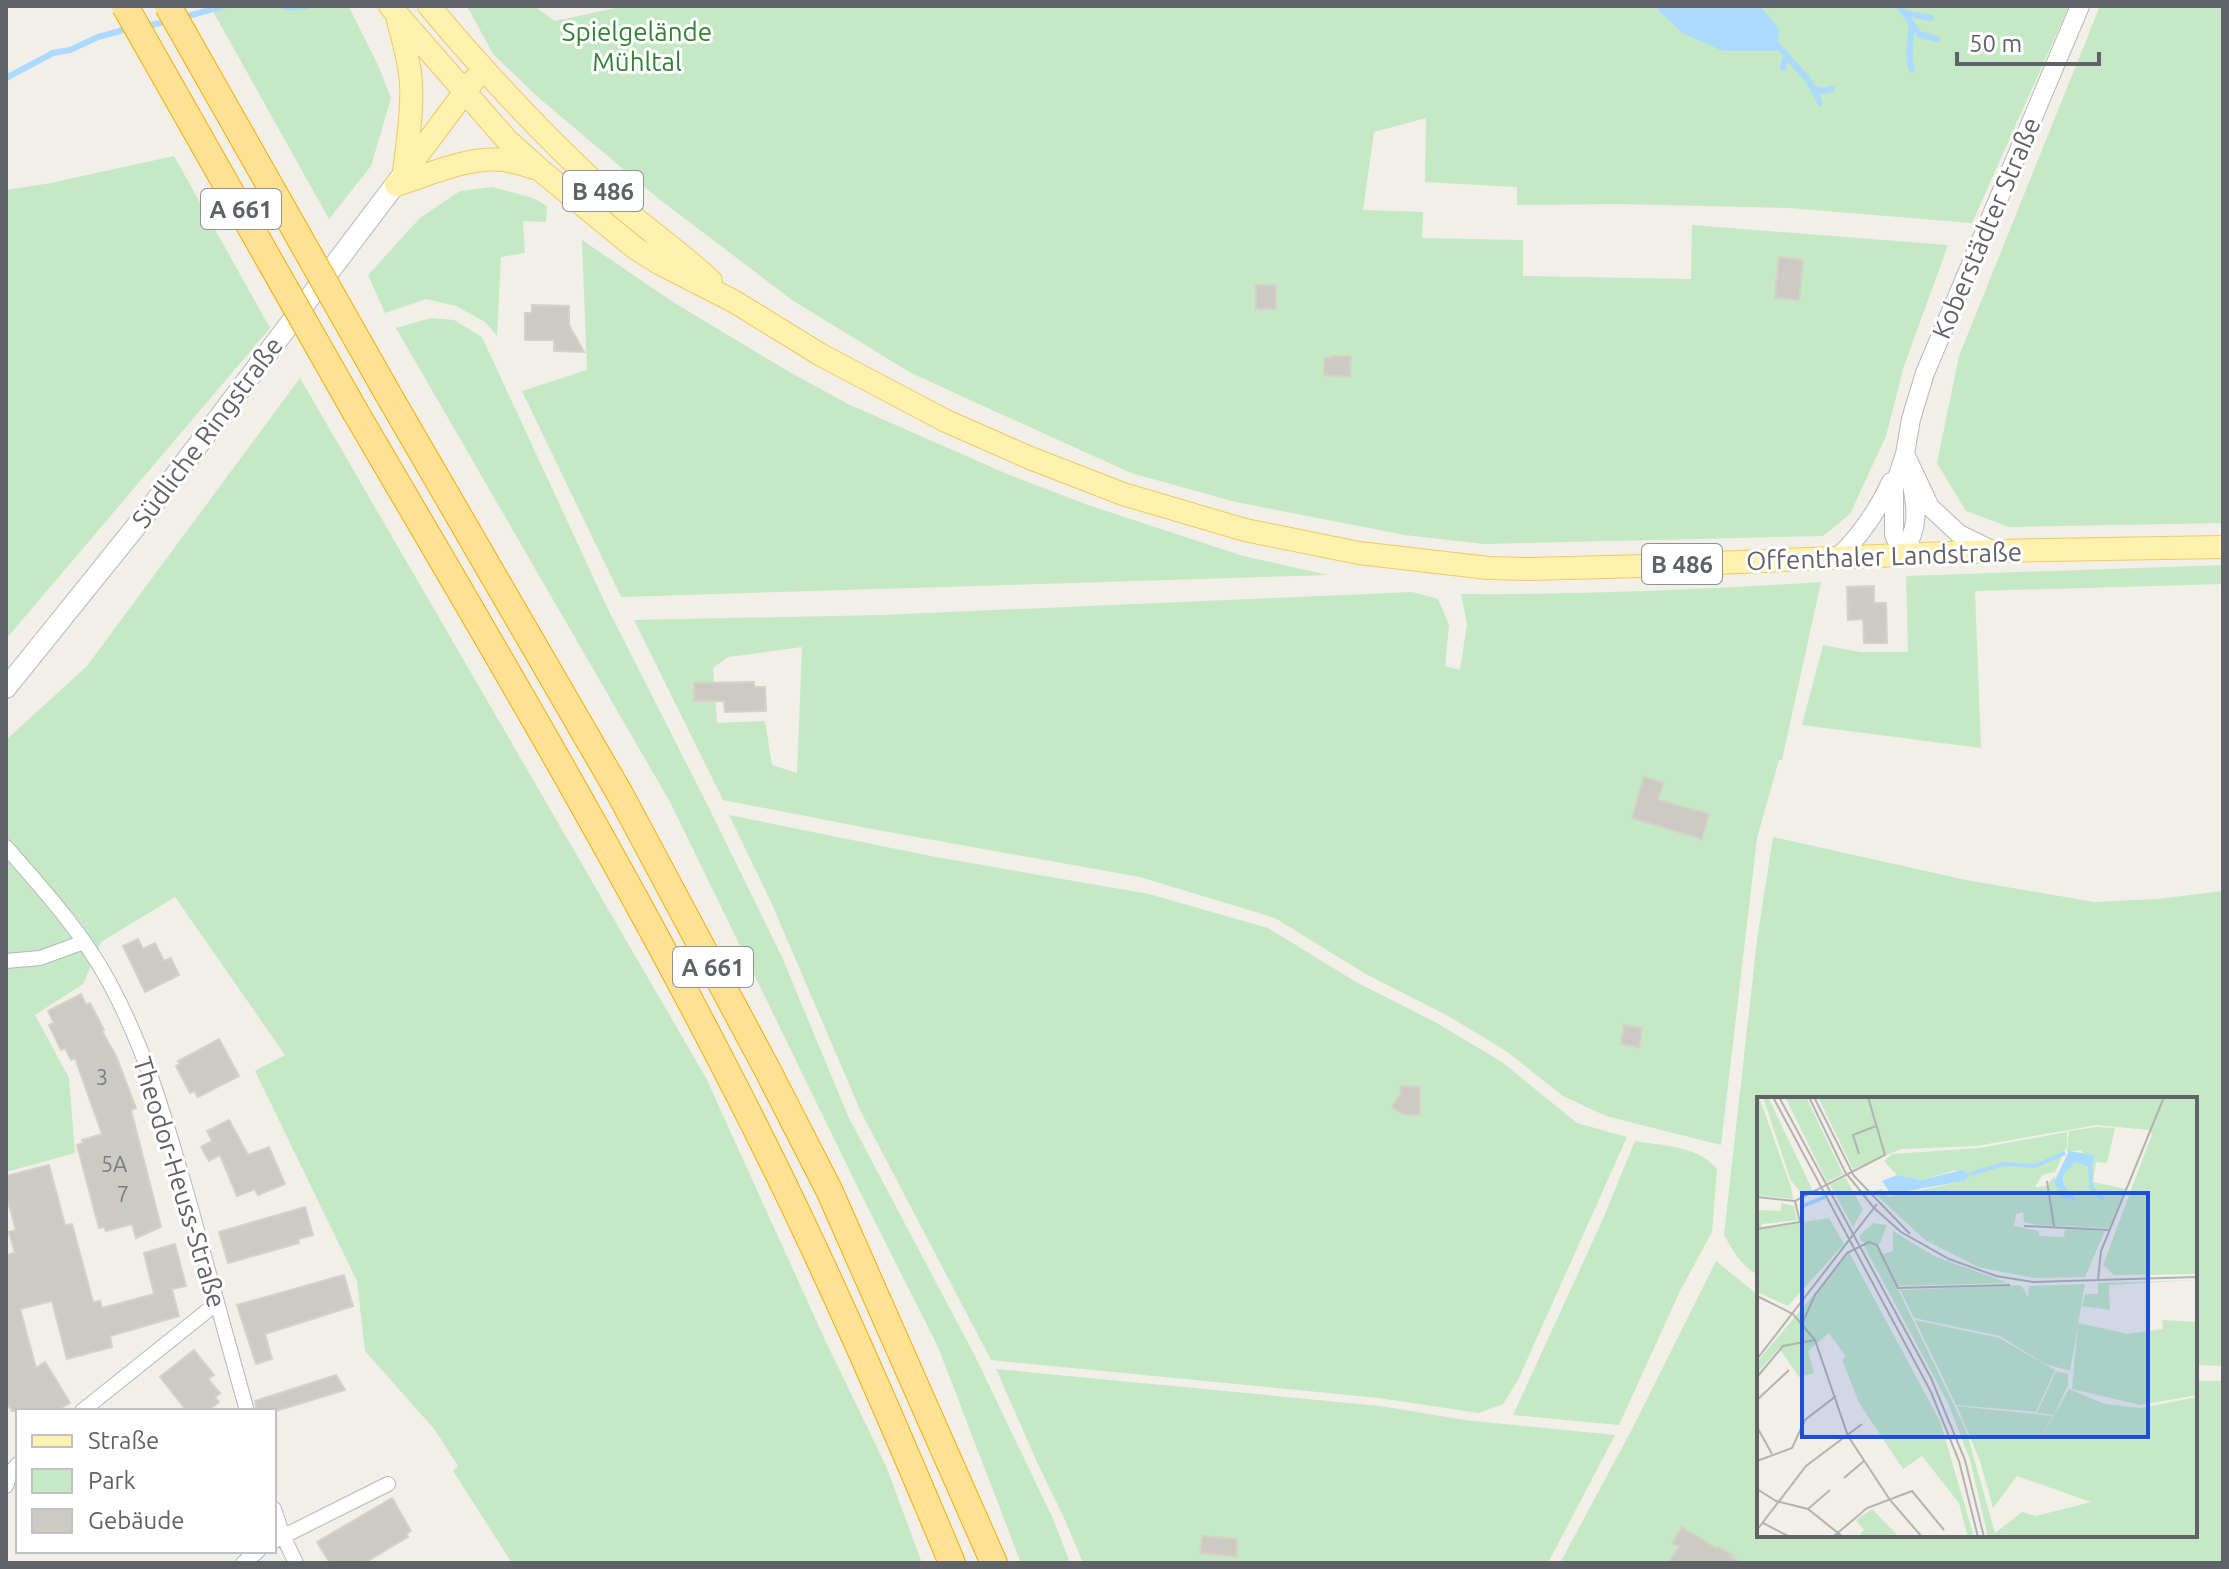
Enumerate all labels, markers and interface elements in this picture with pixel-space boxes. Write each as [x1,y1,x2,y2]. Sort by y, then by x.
scale bar [1957,16,2099,66]
park label: Spielgelände Mühltal [562,17,712,76]
text: 50 m [1969,30,2022,57]
street label: Koberstädter Straße [1926,113,2046,343]
road number: B 486 [563,171,643,211]
road number: A 661 [201,189,281,229]
street label: Südliche Ringstraße [126,331,288,533]
street label: Offenthaler Landstraße [1746,537,2022,575]
road number: B 486 [1642,544,1722,584]
road number: A 661 [673,947,753,987]
street label: Theodor-Heuss-Straße [128,1053,232,1311]
house number: 3 [96,1064,108,1089]
inset map [1757,1097,2197,1537]
house number: 5A [101,1151,128,1176]
house number: 7 [117,1181,129,1206]
legend [16,1409,276,1553]
text: Straße [88,1427,159,1454]
text: Park [88,1467,136,1494]
text: Gebäude [88,1507,185,1534]

